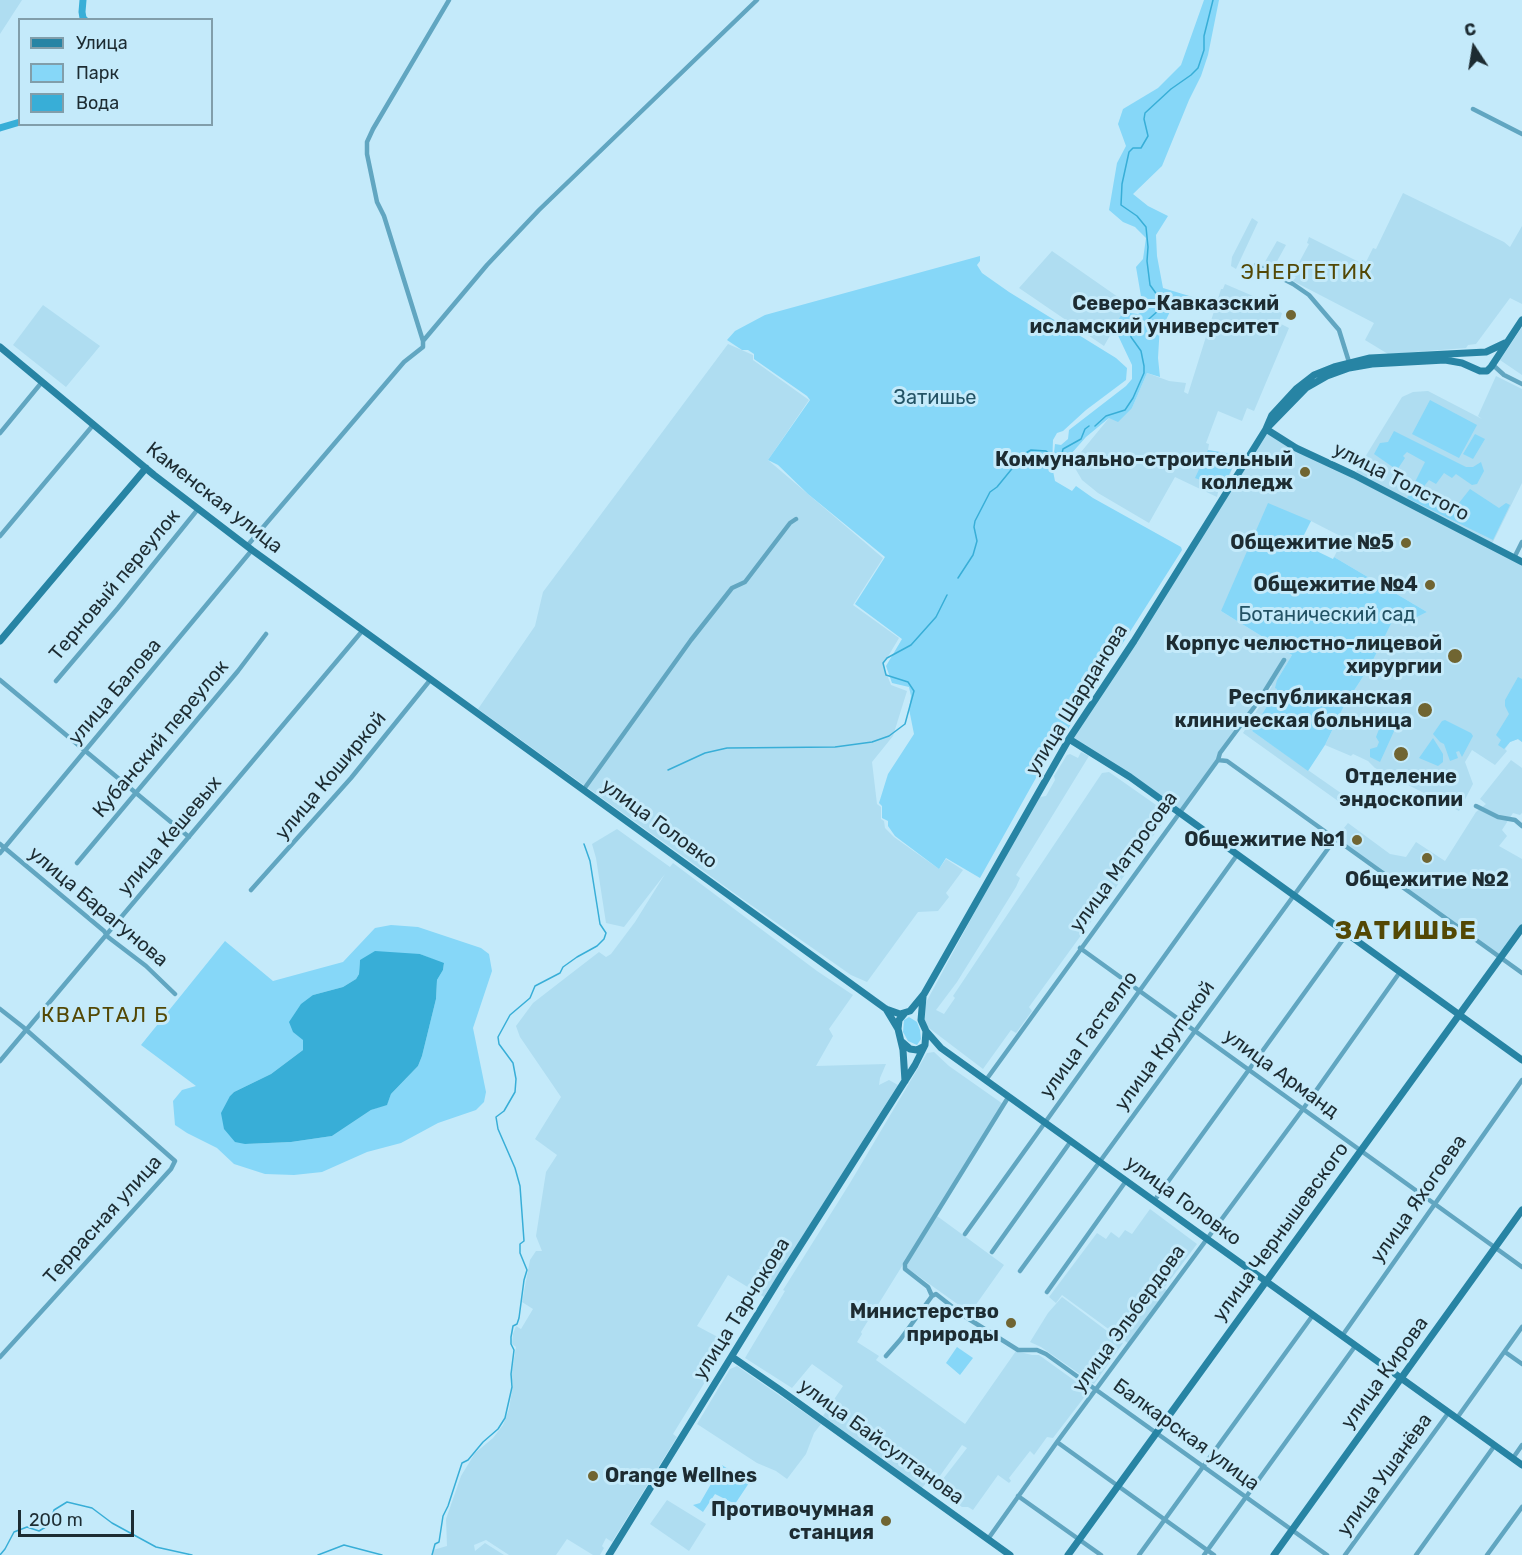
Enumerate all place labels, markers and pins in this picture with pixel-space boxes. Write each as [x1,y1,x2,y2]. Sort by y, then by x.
place label: Северо-Кавказский исламский университет [1030,292,1279,339]
marker: Северо-Кавказский исламский университет [1284,308,1298,322]
place label: Коммунально-строительный колледж [995,448,1293,495]
marker: Коммунально-строительный колледж [1298,465,1312,479]
place label: Общежитие №5 [1230,531,1394,555]
marker: Общежитие №5 [1399,536,1413,550]
place label: Общежитие №4 [1254,573,1418,597]
marker: Общежитие №4 [1423,578,1437,592]
place label: Корпус челюстно-лицевой хирургии [1166,632,1442,679]
marker: Корпус челюстно-лицевой хирургии [1446,647,1464,665]
place label: Республиканская клиническая больница [1175,686,1412,733]
marker: Республиканская клиническая больница [1416,701,1434,719]
marker: Отделение эндоскопии [1392,745,1410,763]
place label: Отделение эндоскопии [1339,765,1463,812]
place label: Общежитие №1 [1184,828,1345,852]
marker: Общежитие №1 [1350,833,1364,847]
marker: Общежитие №2 [1420,851,1434,865]
place label: Общежитие №2 [1345,868,1509,892]
place label: Министерство природы [850,1300,999,1347]
marker: Министерство природы [1004,1316,1018,1330]
place label: Orange Wellnes [605,1464,757,1488]
marker: Orange Wellnes [586,1469,600,1483]
place label: Противочумная станция [711,1498,874,1545]
marker: Противочумная станция [879,1514,893,1528]

